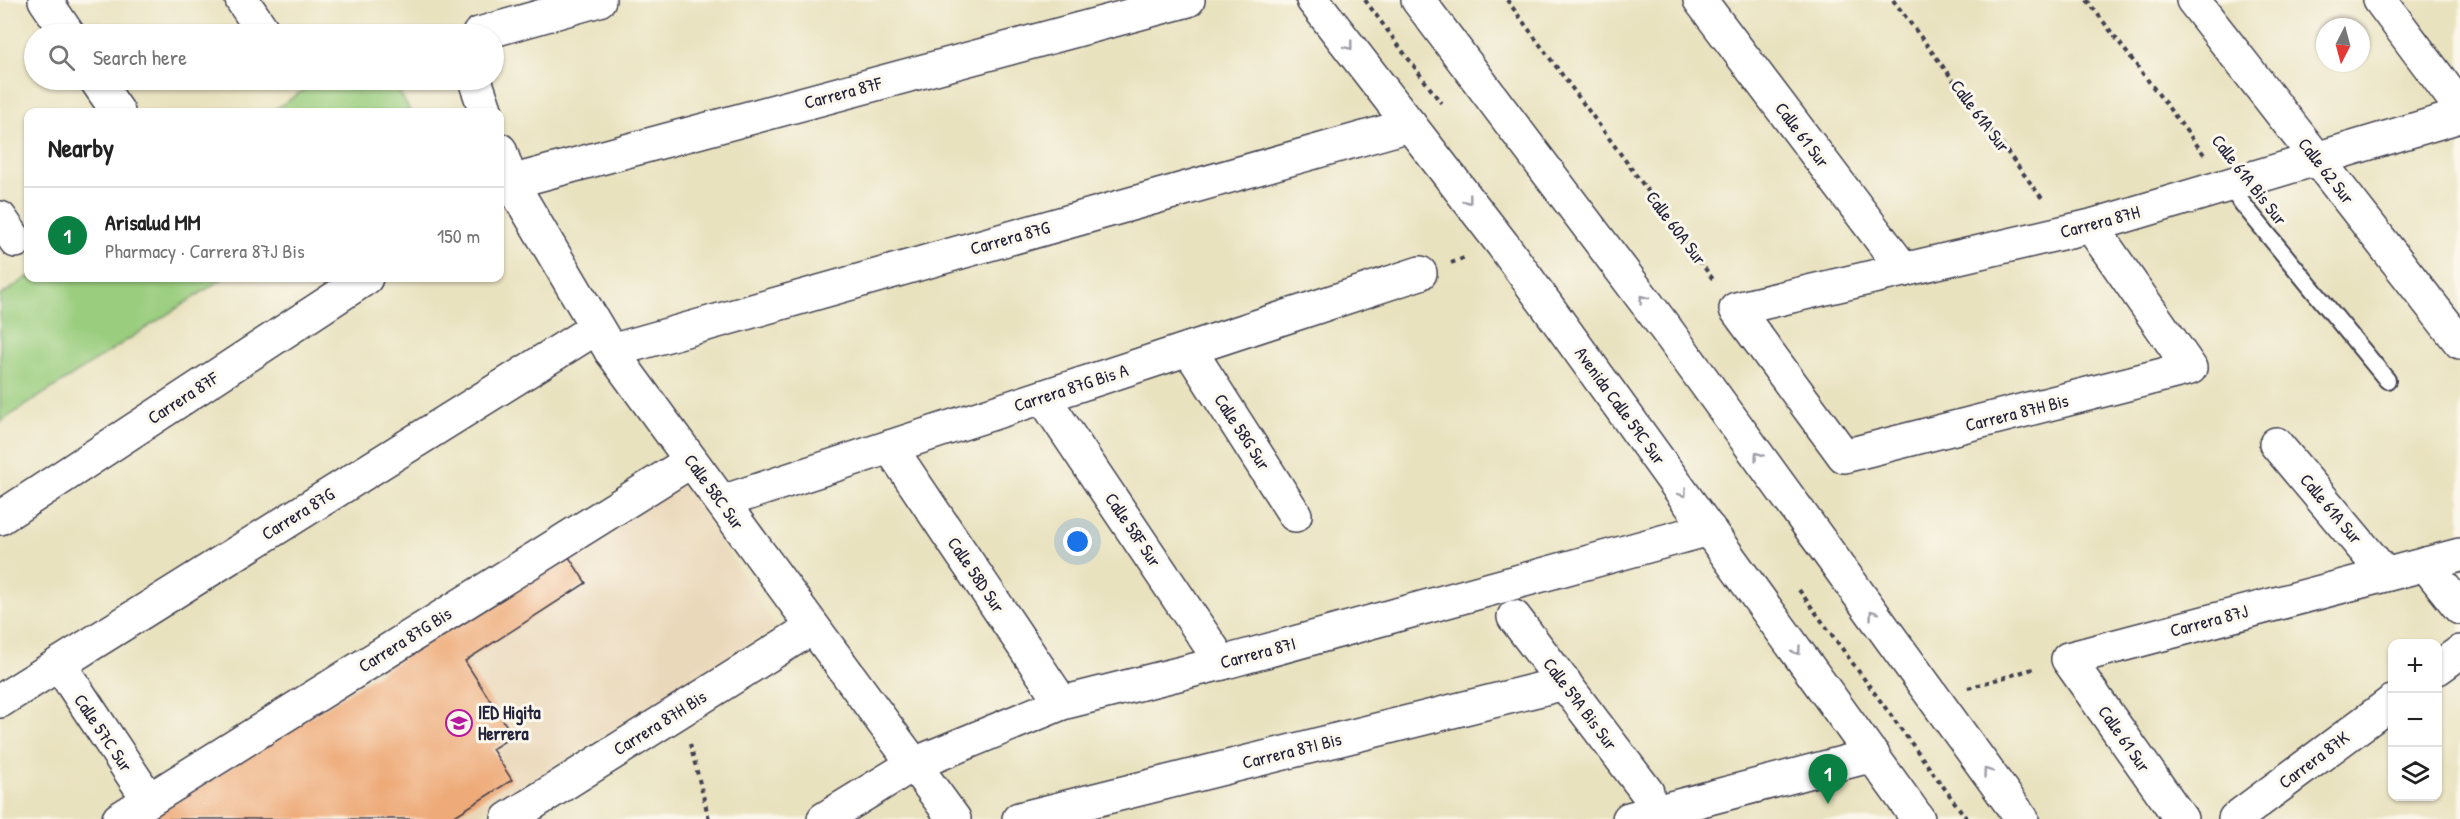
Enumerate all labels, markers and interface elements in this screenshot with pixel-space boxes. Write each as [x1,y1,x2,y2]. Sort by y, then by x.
north arrow [2316,18,2370,72]
search box [24,24,504,90]
one-way arrow [1341,39,1352,50]
icon: search [45,41,78,74]
text: Search here [93,42,187,72]
street label: Carrera 87F [801,70,886,115]
street label: Calle 61A Sur [1945,74,2016,157]
street label: Calle 61 Sur [1769,97,1835,173]
street label: Calle 61A Bis Sur [2206,129,2293,230]
text: Nearby [48,130,114,165]
street label: Calle 62 Sur [2292,132,2360,209]
street label: Calle 60A Sur [1640,186,1712,270]
one-way arrow [1461,193,1472,204]
street label: Carrera 87H [2057,199,2142,244]
text: Arisalud MM [105,207,201,237]
street label: Carrera 87G [967,214,1053,261]
text: 1 [64,222,71,249]
text: 150 m [437,222,480,249]
text: Pharmacy · Carrera 87J Bis [105,237,305,264]
one-way arrow [1640,294,1651,305]
street label: Avenida Calle 59C Sur [1569,342,1672,470]
street label: Carrera 87G Bis A [1011,357,1131,418]
street label: Carrera 87F [143,365,224,430]
street label: Carrera 87H Bis [1963,388,2071,437]
street label: Calle 58G Sur [1208,389,1277,475]
street label: Calle 58C Sur [678,449,750,535]
one-way arrow [1754,451,1765,462]
street label: Calle 61A Sur [2294,468,2368,549]
street label: Carrera 87G [257,481,339,546]
one-way arrow [1676,486,1687,497]
street label: Calle 58F Sur [1099,488,1167,572]
your location [1063,527,1092,556]
street label: Calle 58D Sur [942,532,1011,618]
street label: Carrera 87J [2167,598,2251,643]
street label: Carrera 87G Bis [353,601,456,678]
one-way arrow [1869,609,1880,620]
street label: Carrera 87I [1217,630,1298,675]
map controls [2388,639,2442,801]
button: + [2388,639,2442,693]
one-way arrow [1790,644,1801,655]
street label: Calle 59A Bis Sur [1537,652,1623,755]
street label: Carrera 87H Bis [608,684,711,761]
street label: Calle 57C Sur [68,689,139,777]
button: − [2388,693,2442,747]
place label: IED Higita Herrera [478,700,542,746]
street label: Calle 61 Sur [2092,700,2157,777]
school or university icon: IED Higita Herrera [444,708,474,738]
street label: Carrera 87K [2273,725,2355,794]
street label: Carrera 87I Bis [1240,726,1344,775]
button: layers [2388,747,2442,801]
pin: 1 [1808,754,1848,804]
one-way arrow [1983,767,1994,778]

